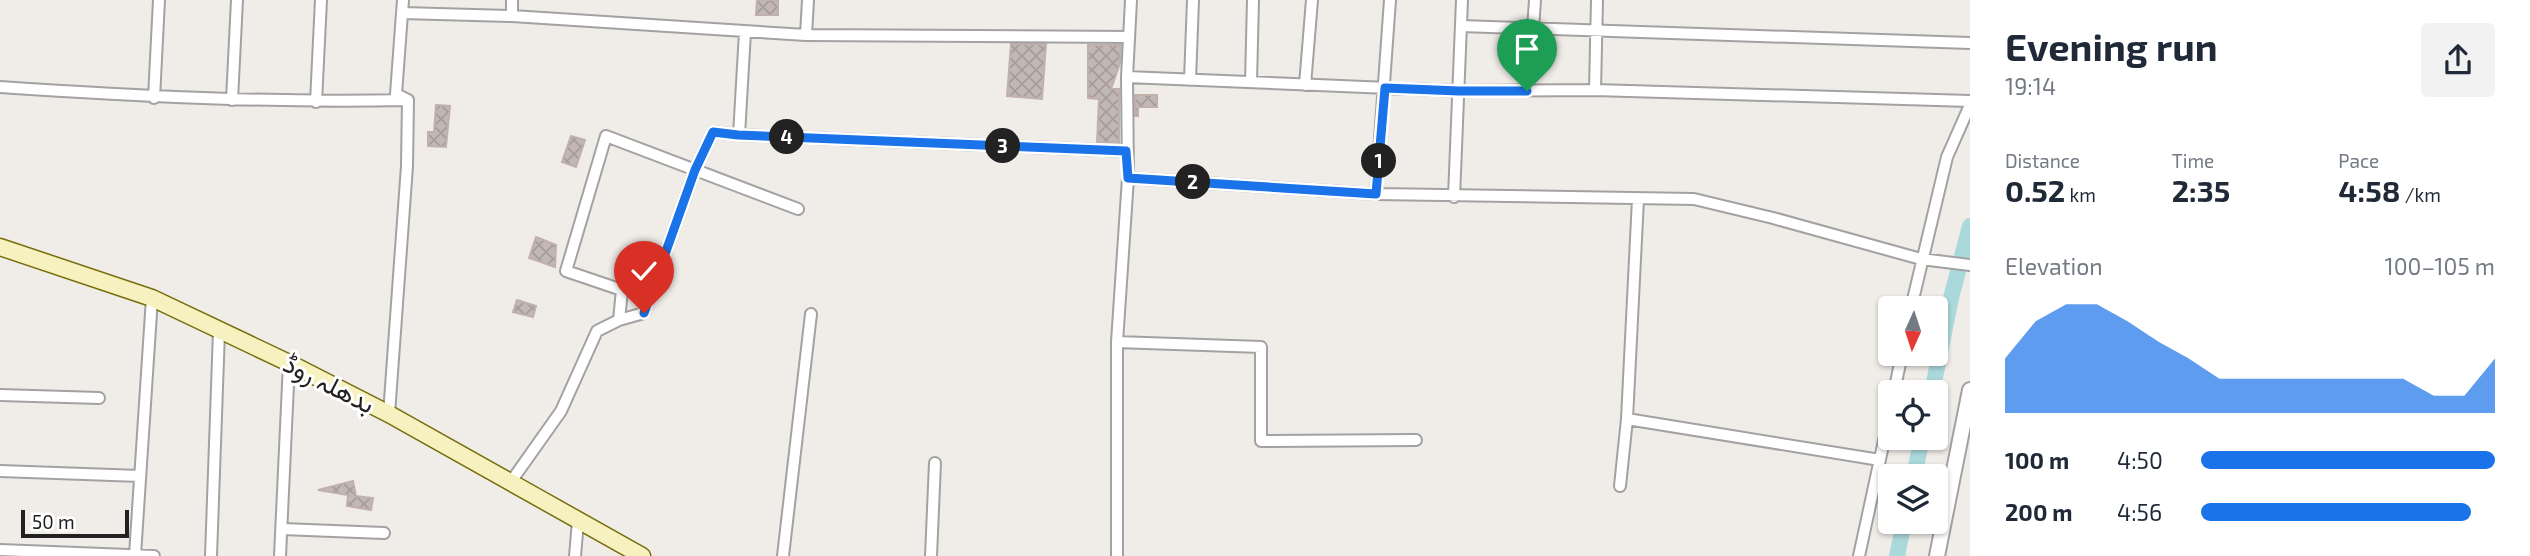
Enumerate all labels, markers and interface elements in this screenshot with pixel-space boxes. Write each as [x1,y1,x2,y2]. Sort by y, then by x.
pin [1497,19,1557,91]
text: Evening run [2005,23,2218,69]
button: share [2421,23,2495,97]
icon: arrive [1508,30,1546,68]
text: 19:14 [2005,72,2056,100]
pin: 4 [770,120,804,154]
text: 4 [780,125,793,148]
pin: 3 [986,128,1020,164]
text: 3 [997,134,1008,157]
pin: 1 [1362,144,1396,178]
text: 1 [1374,149,1383,172]
text: Distance [2005,149,2080,172]
text: Time [2172,149,2214,172]
text: Pace [2338,149,2379,172]
pin: 2 [1176,164,1210,200]
text: 2 [1187,170,1198,193]
text: 0.52 [2005,172,2065,208]
text: 2:35 [2172,172,2230,208]
text: 4:58 [2338,172,2400,208]
text: km [2065,183,2096,206]
text: /km [2400,183,2441,206]
pin [614,241,674,313]
icon: check [625,252,663,290]
text: Elevation [2005,252,2103,280]
text: 100–105 m [2385,252,2495,280]
north arrow [1878,296,1948,366]
map controls [1878,296,1948,534]
street label: بدھلہ روڈ [278,347,381,421]
button: locate [1878,380,1948,450]
text: 100 m [2005,446,2069,474]
text: 4:50 [2117,446,2163,474]
button: layers [1878,464,1948,534]
text: 200 m [2005,498,2073,526]
text: 4:56 [2117,498,2162,526]
scale bar [21,507,130,539]
text: 50 m [32,510,75,533]

